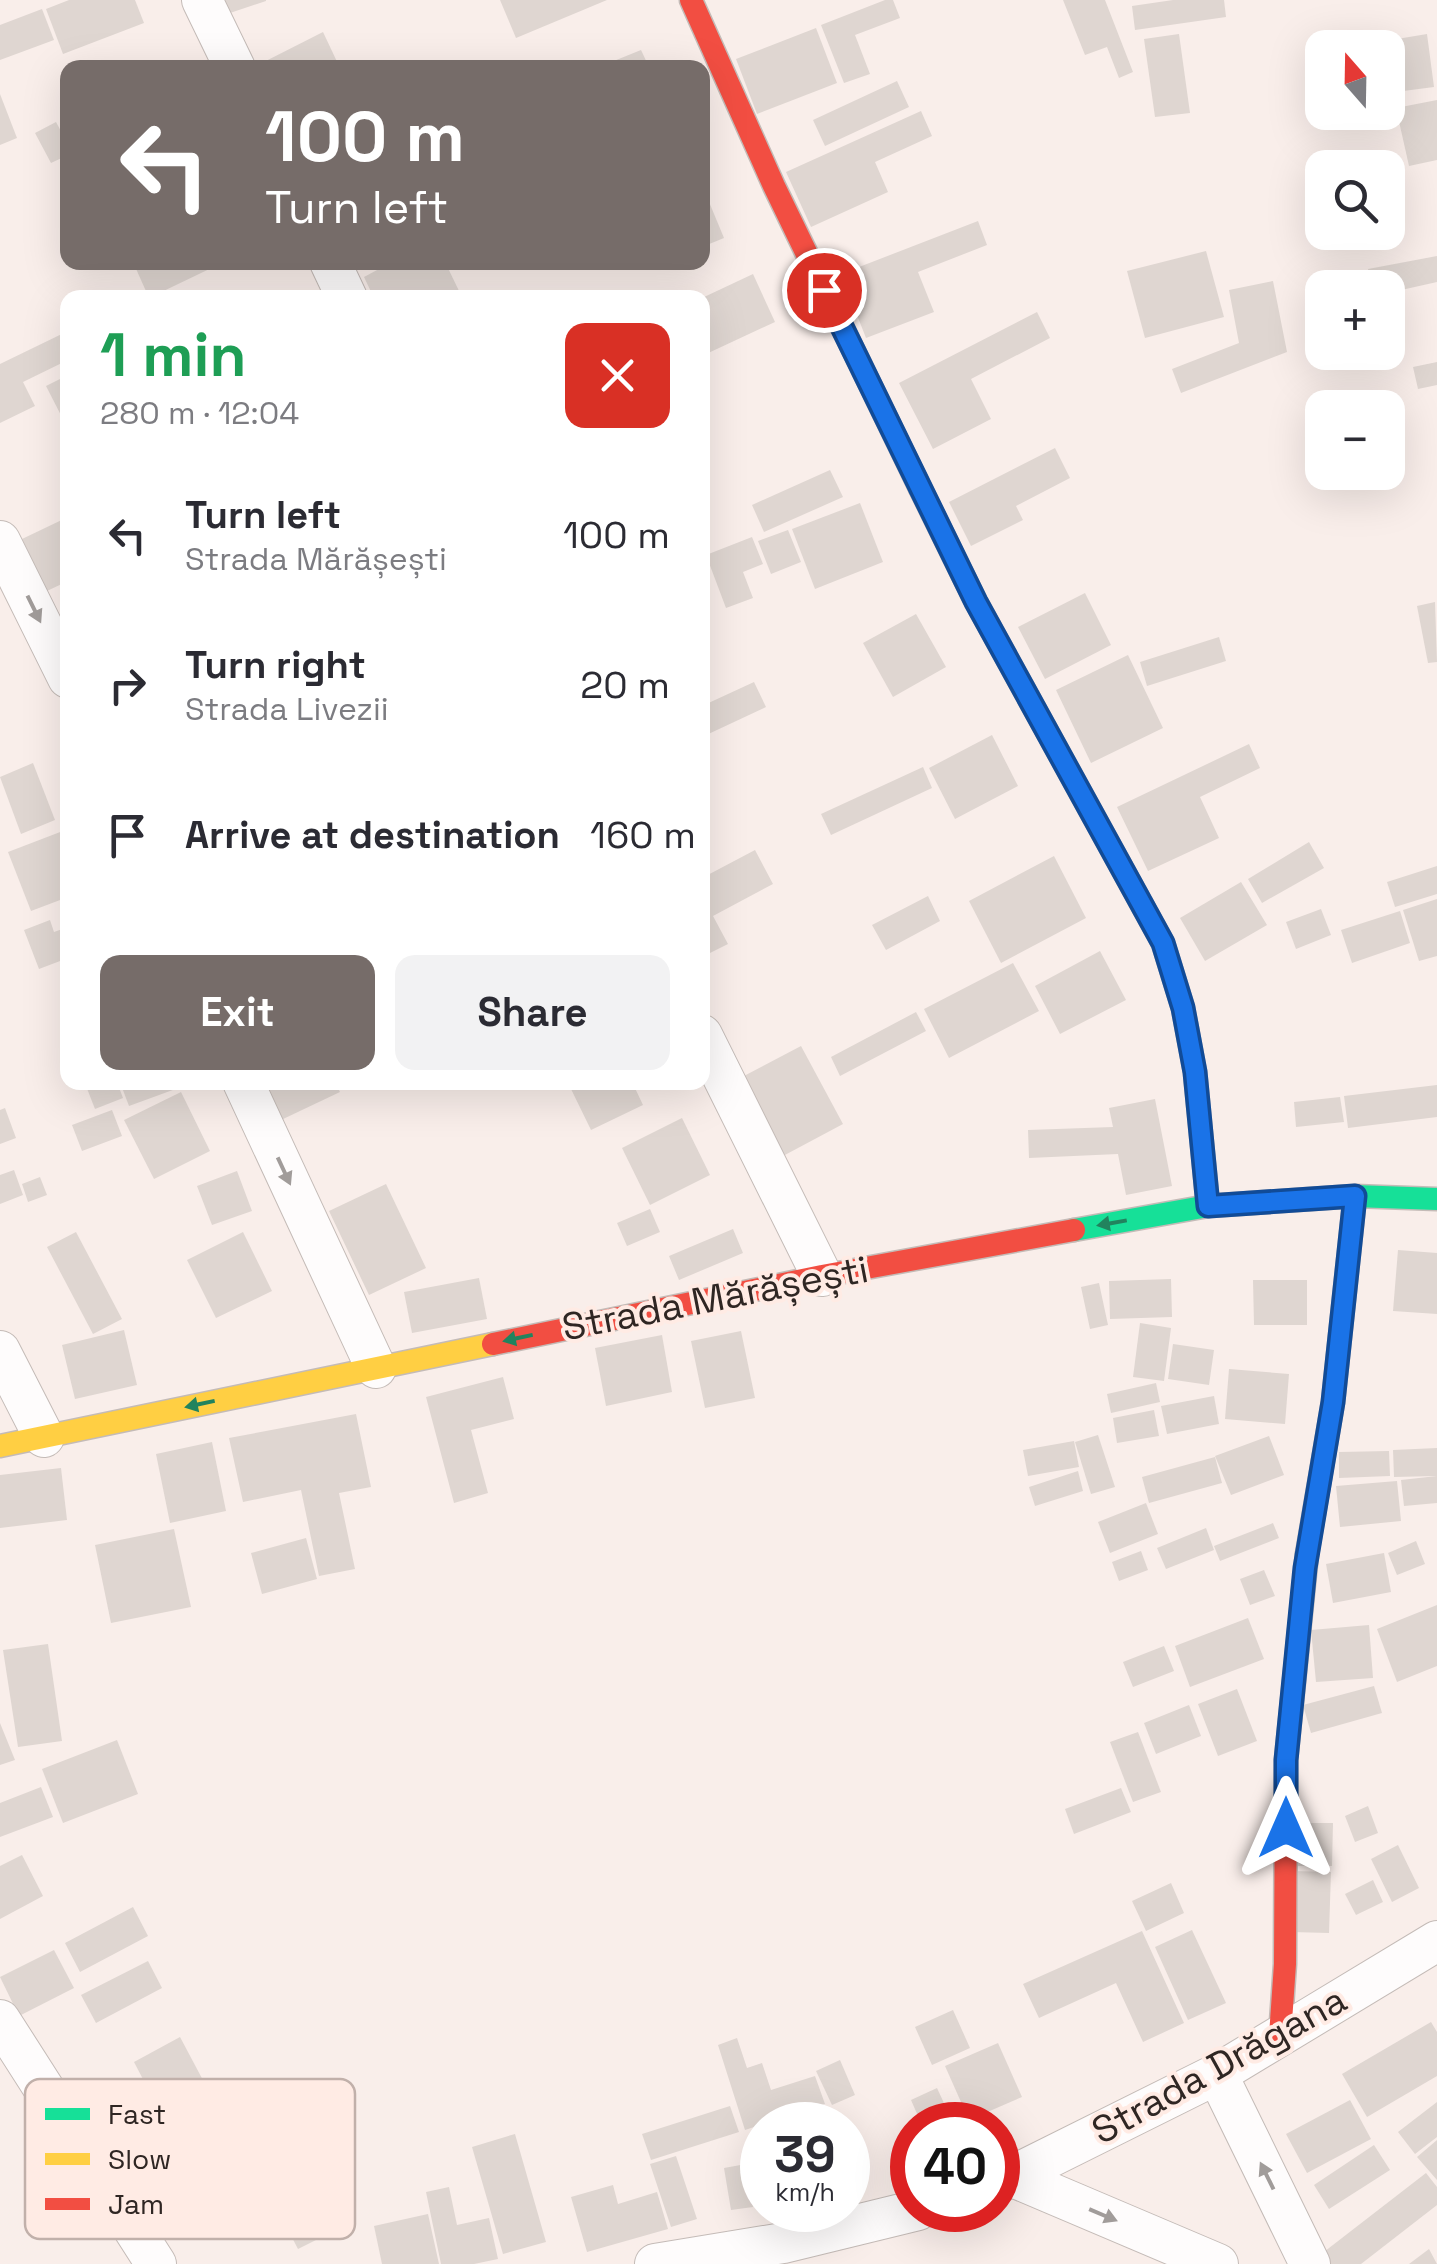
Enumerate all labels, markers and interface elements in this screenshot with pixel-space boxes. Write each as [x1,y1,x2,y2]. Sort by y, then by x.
north arrow [1305,30,1405,130]
map controls [1305,30,1405,490]
text: 100 m [265,92,465,181]
icon: left [100,100,230,230]
button: search [1305,150,1405,250]
text: Turn left [265,179,448,236]
pin [782,248,867,333]
icon: arrive [797,263,852,318]
button: + [1305,270,1405,370]
text: 1 min [100,317,247,394]
button: close [565,323,670,428]
button: − [1305,390,1405,490]
text: 280 m · 12:04 [100,393,299,433]
text: Turn left [185,491,341,539]
icon: left [100,508,155,563]
text: 100 m [563,511,670,559]
text: Strada Mărășești [185,539,447,579]
one-way arrow [25,595,42,624]
text: Turn right [185,641,366,689]
icon: right [100,658,155,713]
text: 20 m [580,661,670,709]
text: Strada Livezii [185,689,389,729]
icon: arrive [100,808,155,863]
text: Arrive at destination [185,811,560,859]
text: 160 m [590,811,696,859]
button: Exit [100,955,375,1070]
button: Share [395,955,670,1070]
one-way arrow [276,1156,292,1186]
one-way arrow [1096,1216,1127,1231]
street label: Strada Mărășești [558,1245,872,1351]
one-way arrow [502,1331,533,1347]
one-way arrow [184,1397,215,1413]
position arrow [1234,1776,1338,1880]
street label: Strada Drăgana [1083,1975,1355,2155]
legend [25,2079,355,2239]
text: Fast [108,2096,166,2132]
speed limit sign: 40 [890,2102,1020,2232]
text: 39 [774,2123,836,2187]
text: Slow [108,2141,171,2177]
one-way arrow [1259,2162,1276,2191]
text: km/h [775,2176,835,2208]
text: Jam [108,2186,164,2222]
one-way arrow [1088,2207,1118,2223]

